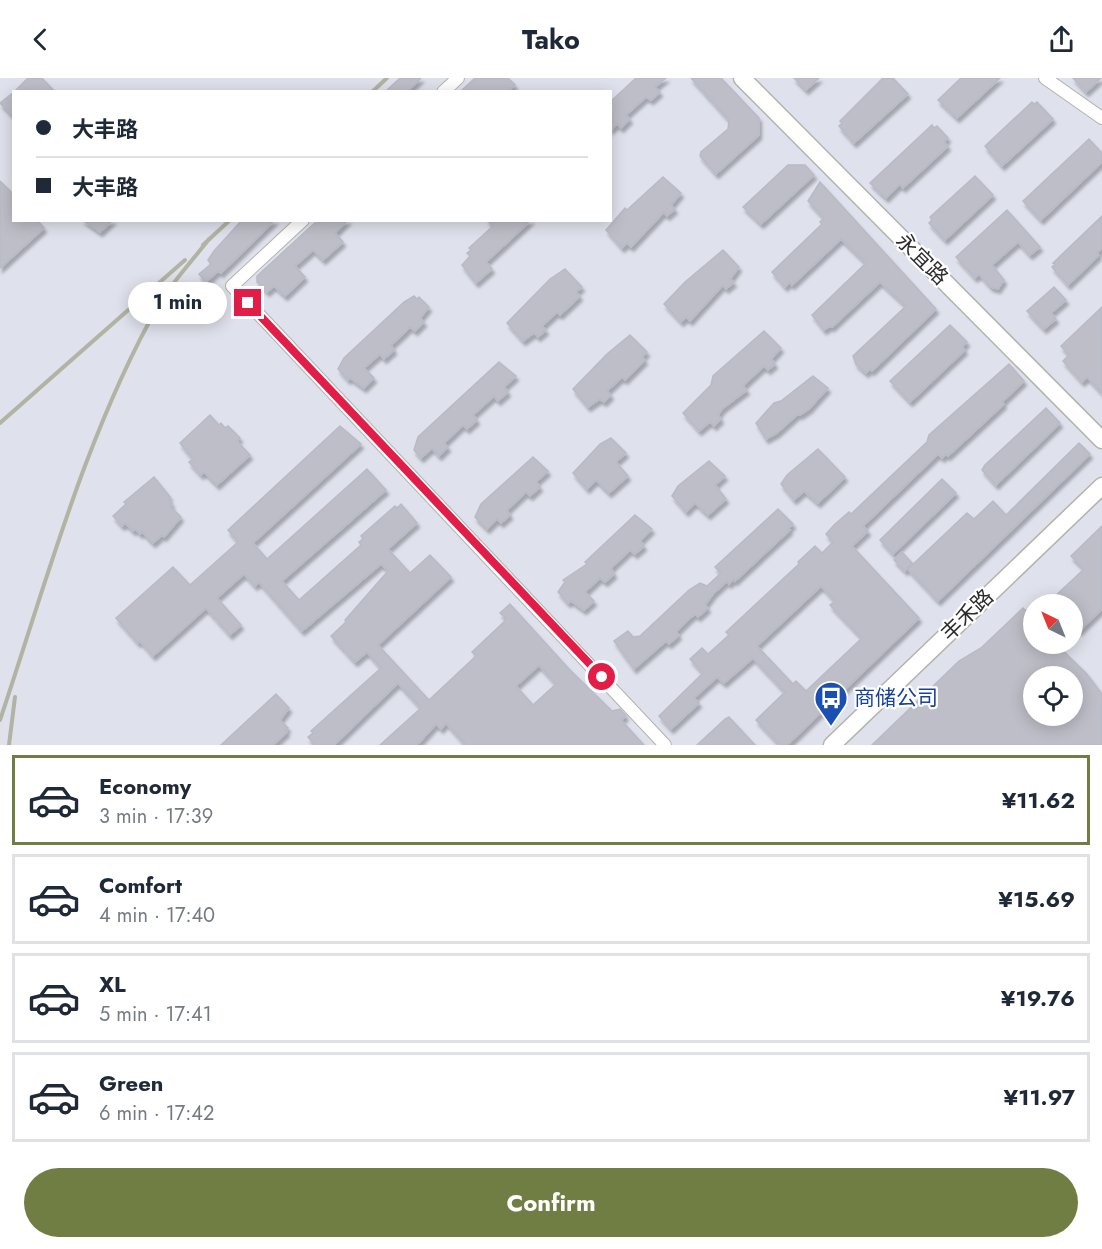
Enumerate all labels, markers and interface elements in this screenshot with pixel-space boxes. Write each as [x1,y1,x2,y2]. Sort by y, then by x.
text: Tako [522,20,580,59]
icon: back [24,23,57,56]
icon: share [1045,23,1078,56]
text: 大丰路 [72,113,138,145]
text: 大丰路 [72,171,138,203]
street label: 永宜路 [889,226,955,292]
callout: 1 min [128,282,227,324]
text: 1 min [153,288,202,317]
route end [234,289,261,316]
street label: 丰禾路 [934,582,1000,648]
north arrow [1023,594,1083,654]
map controls [1023,594,1083,726]
route start [588,663,615,690]
button: locate [1023,666,1083,726]
bus stop icon: 商储公司 [813,680,849,727]
place label: 商储公司 [854,683,938,713]
text: Economy [99,770,191,802]
icon: car [27,773,81,827]
text: ¥11.62 [1002,784,1075,816]
text: 3 min · 17:39 [99,802,213,831]
text: Comfort [99,869,182,901]
icon: car [27,872,81,926]
text: ¥15.69 [998,883,1075,915]
text: 4 min · 17:40 [99,901,215,930]
text: XL [99,968,126,1000]
icon: car [27,971,81,1025]
text: ¥19.76 [1001,982,1075,1014]
text: 5 min · 17:41 [99,1000,212,1029]
text: Green [99,1067,163,1099]
icon: car [27,1070,81,1124]
text: ¥11.97 [1003,1081,1075,1113]
text: 6 min · 17:42 [99,1099,214,1128]
button: Confirm [24,1168,1078,1237]

